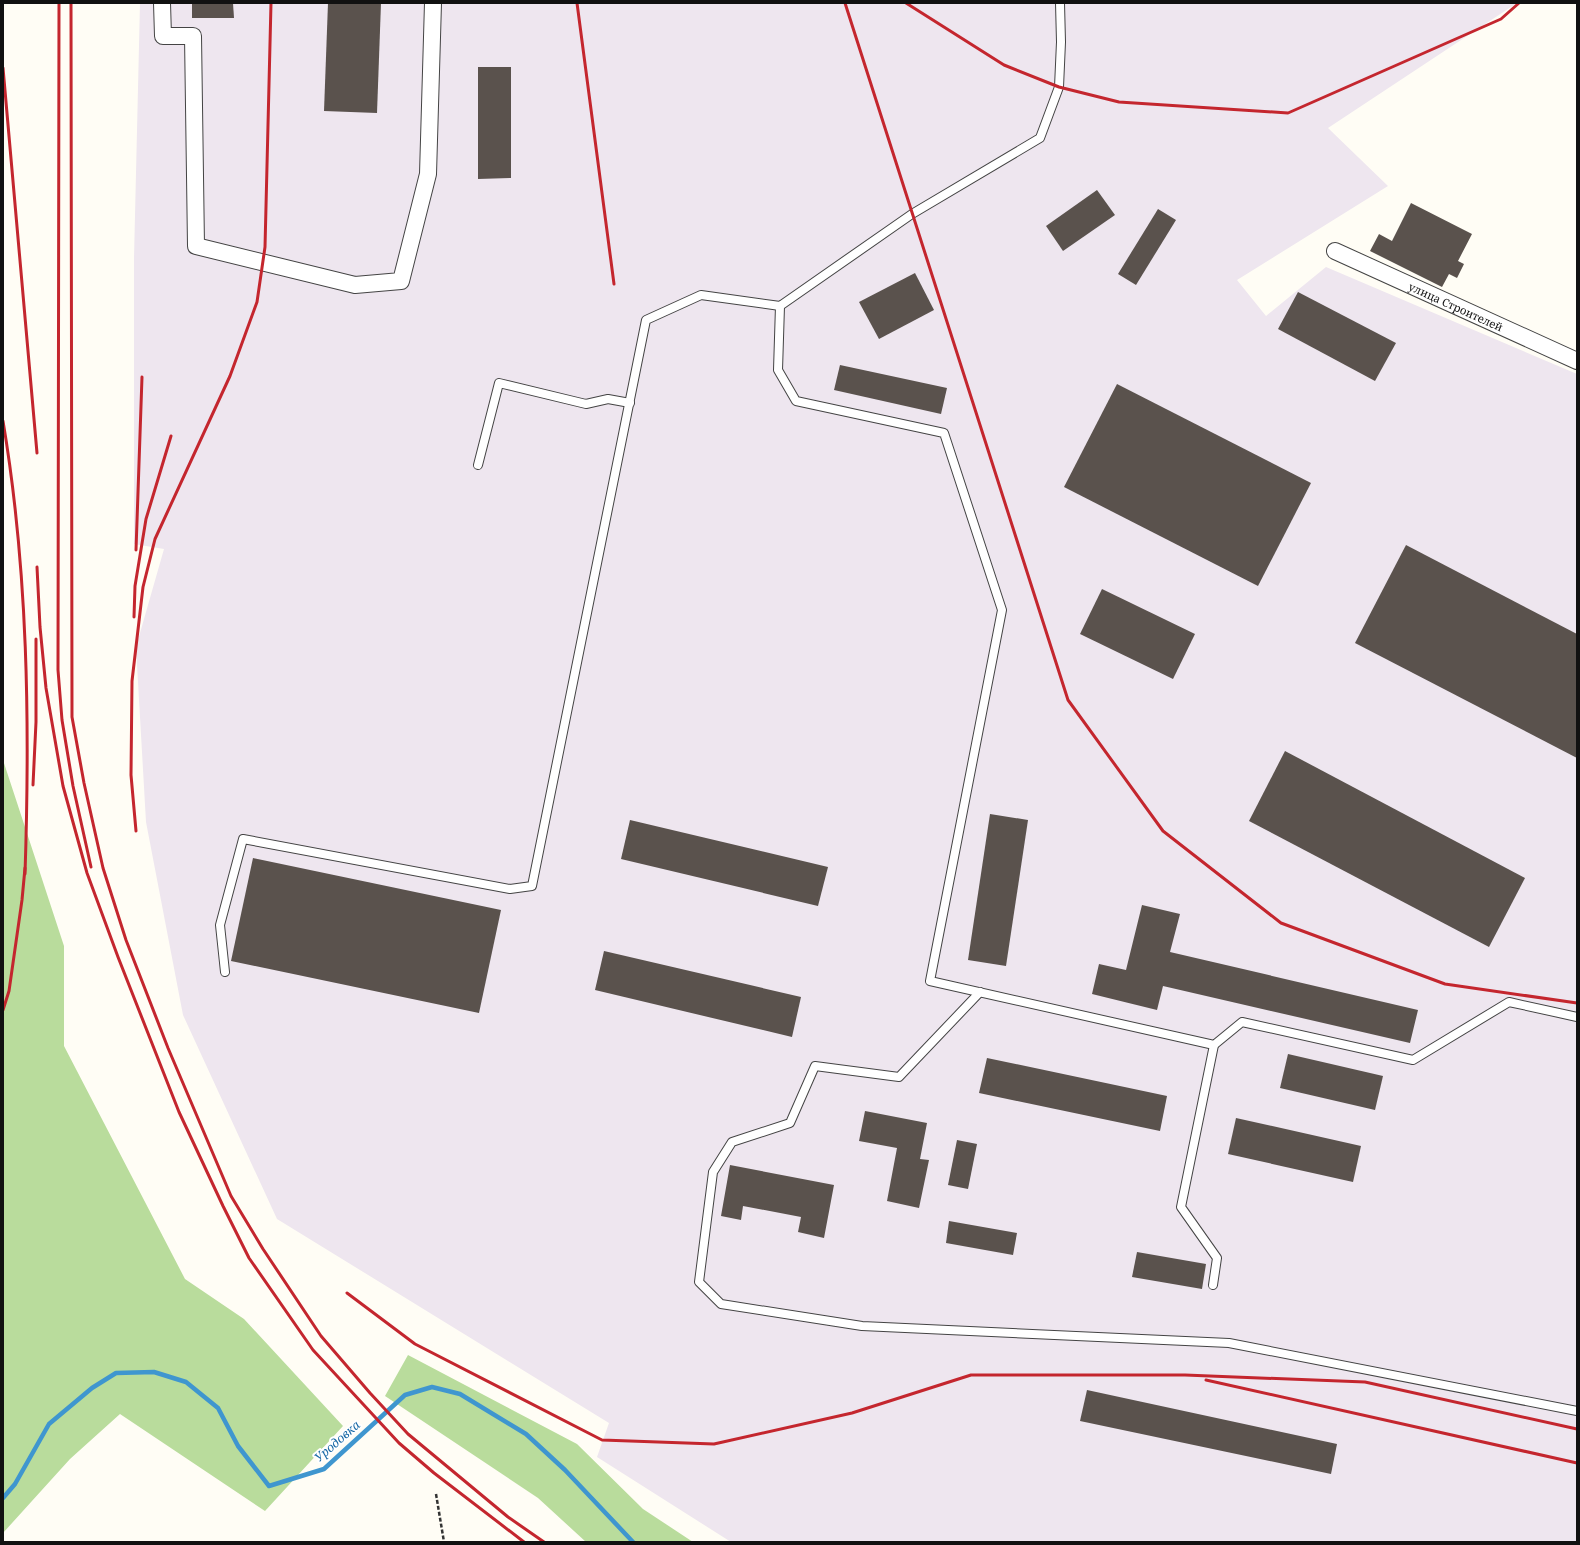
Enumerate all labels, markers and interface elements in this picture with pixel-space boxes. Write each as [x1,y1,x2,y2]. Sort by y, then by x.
street label: улица Строителей [1407,278,1506,334]
water label: Уродовка [311,1416,364,1466]

